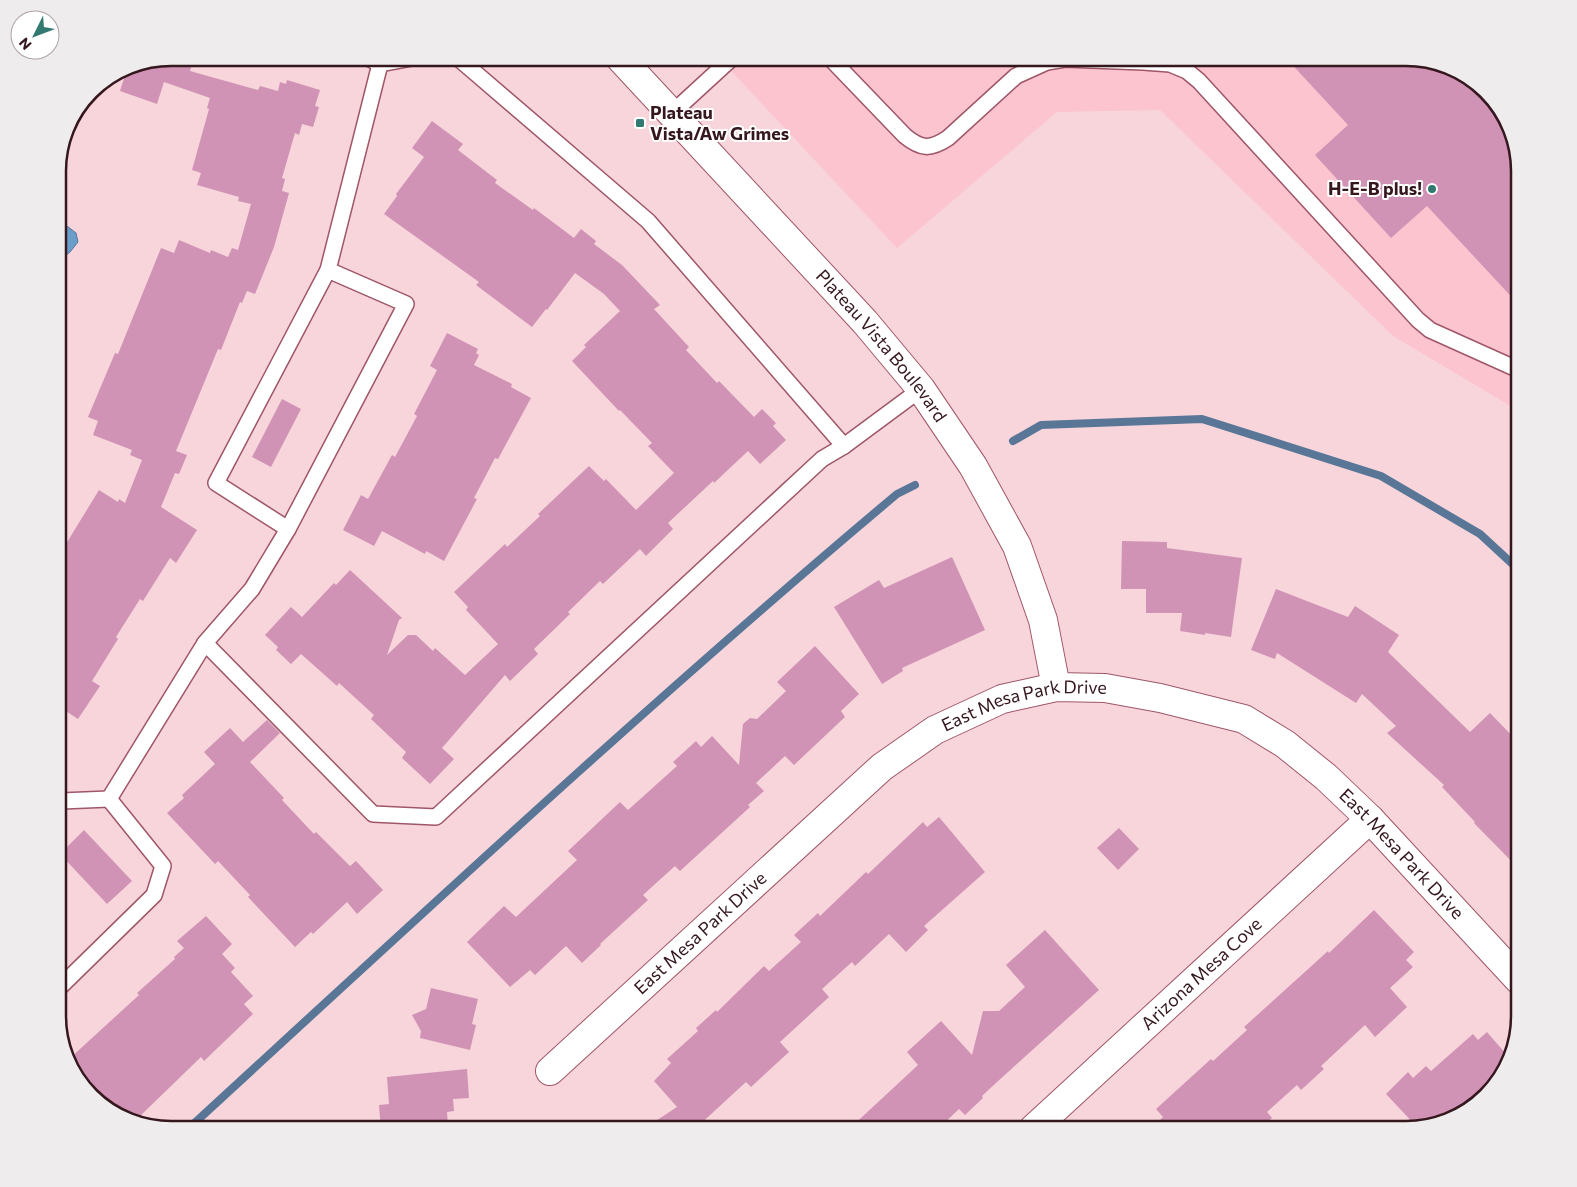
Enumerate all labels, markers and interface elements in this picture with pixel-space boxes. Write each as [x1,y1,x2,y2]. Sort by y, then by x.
north arrow [10,10,60,60]
text: N [15,34,35,54]
place label: Plateau Vista/Aw Grimes [650,101,789,144]
marker: Plateau Vista/Aw Grimes [634,117,646,129]
place label: H-E-B plus! [1328,177,1422,199]
marker: H-E-B plus! [1426,183,1438,195]
street label: Plateau Vista Boulevard [812,264,952,426]
street label: East Mesa Park Drive [938,674,1107,736]
street label: East Mesa Park Drive [1335,784,1469,923]
street label: East Mesa Park Drive [629,866,770,999]
street label: Arizona Mesa Cove [1136,912,1266,1034]

